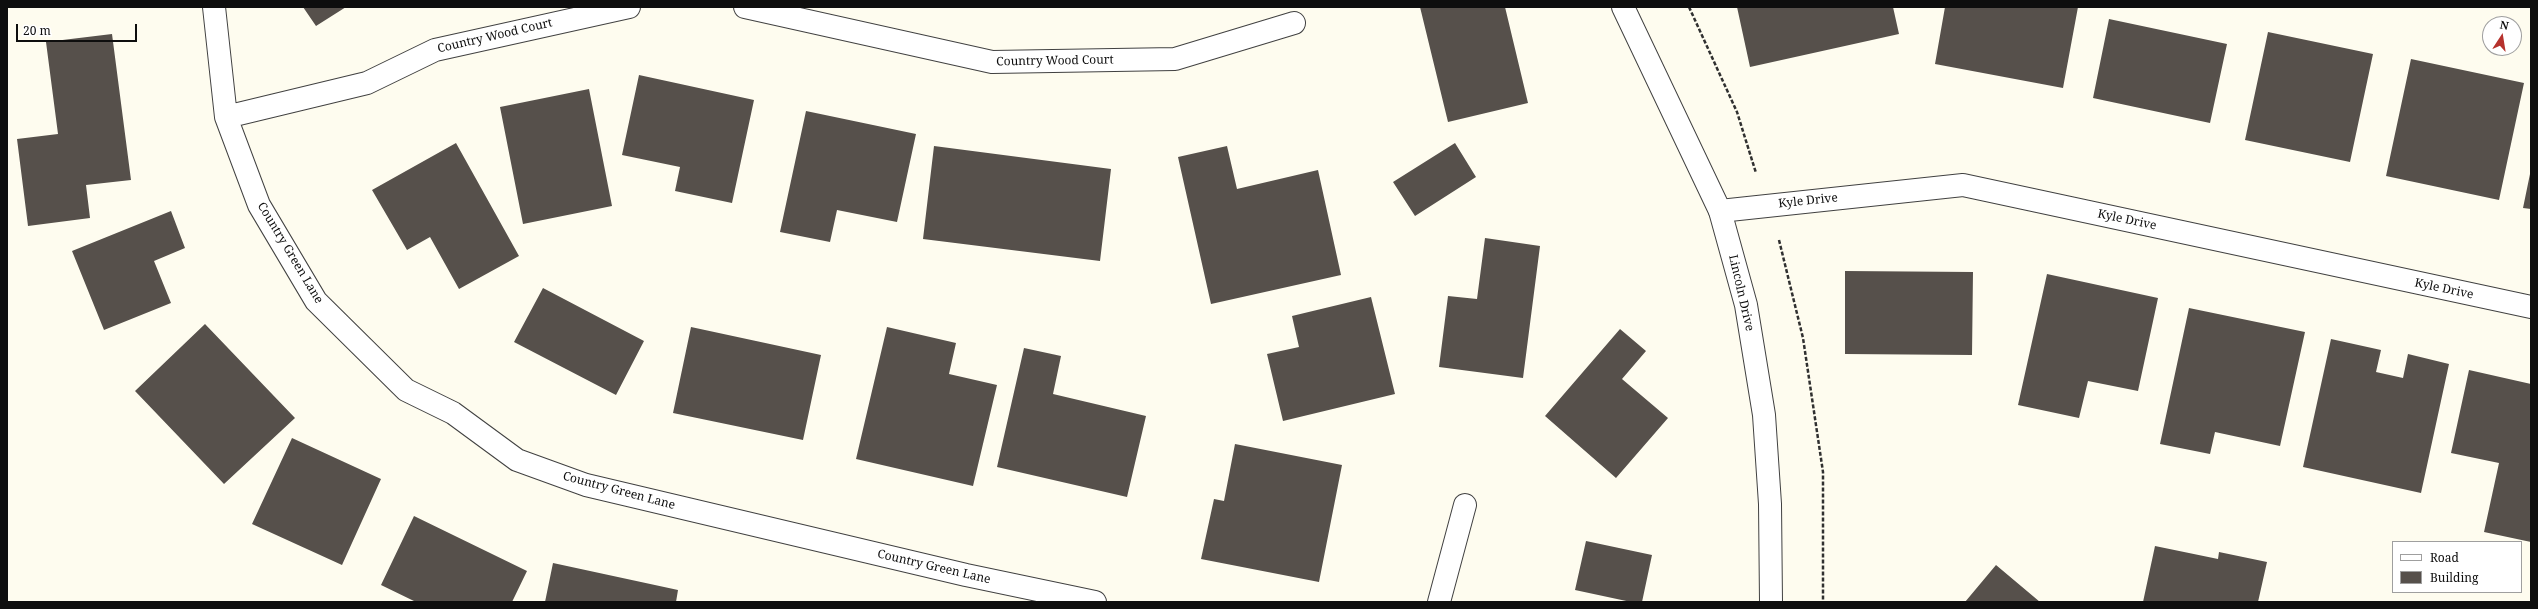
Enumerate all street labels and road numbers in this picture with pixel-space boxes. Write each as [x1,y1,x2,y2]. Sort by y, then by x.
street label: Country Wood Court [436,16,554,56]
street label: Country Wood Court [996,53,1114,69]
street label: Kyle Drive [1778,191,1838,211]
street label: Country Green Lane [254,200,326,306]
street label: Kyle Drive [2096,207,2158,233]
street label: Lincoln Drive [1725,253,1757,333]
street label: Kyle Drive [2413,276,2475,302]
street label: Country Green Lane [561,469,677,513]
street label: Country Green Lane [876,547,992,587]

